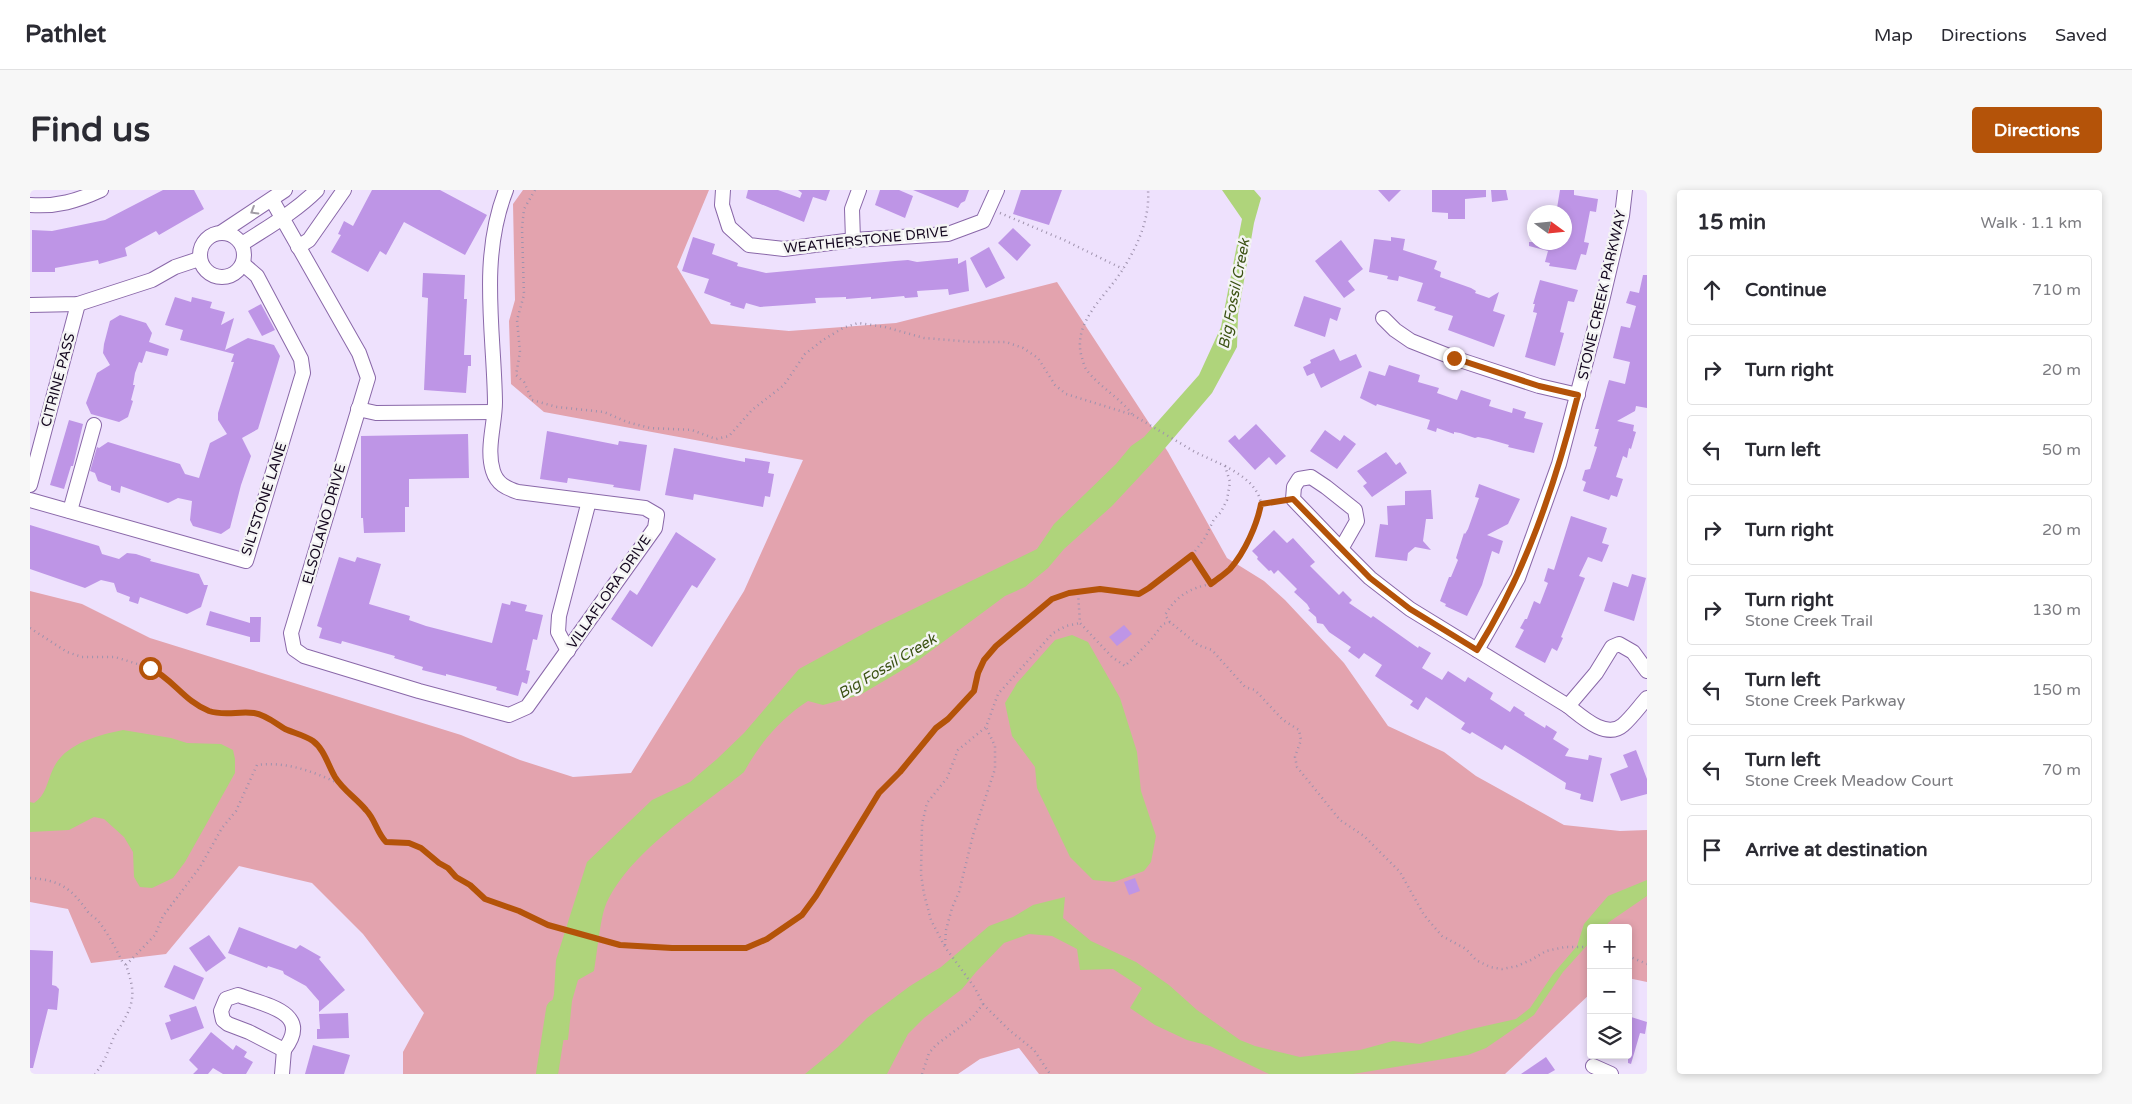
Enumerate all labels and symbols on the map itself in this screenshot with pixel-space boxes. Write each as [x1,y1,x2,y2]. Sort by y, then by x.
one-way arrow [250,204,259,214]
north arrow [1527,205,1572,250]
street label: STONE CREEK PARKWAY [1574,209,1630,381]
street label: WEATHERSTONE DRIVE [783,223,949,257]
water label: Big Fossil Creek [1215,236,1254,351]
street label: CITRINE PASS [37,331,79,429]
route end [1443,347,1466,370]
street label: SILTSTONE LANE [238,440,290,558]
street label: ELSOLANO DRIVE [299,462,349,586]
street label: VILLAFLORA DRIVE [563,532,655,652]
water label: Big Fossil Creek [834,629,941,703]
route start [139,657,162,680]

